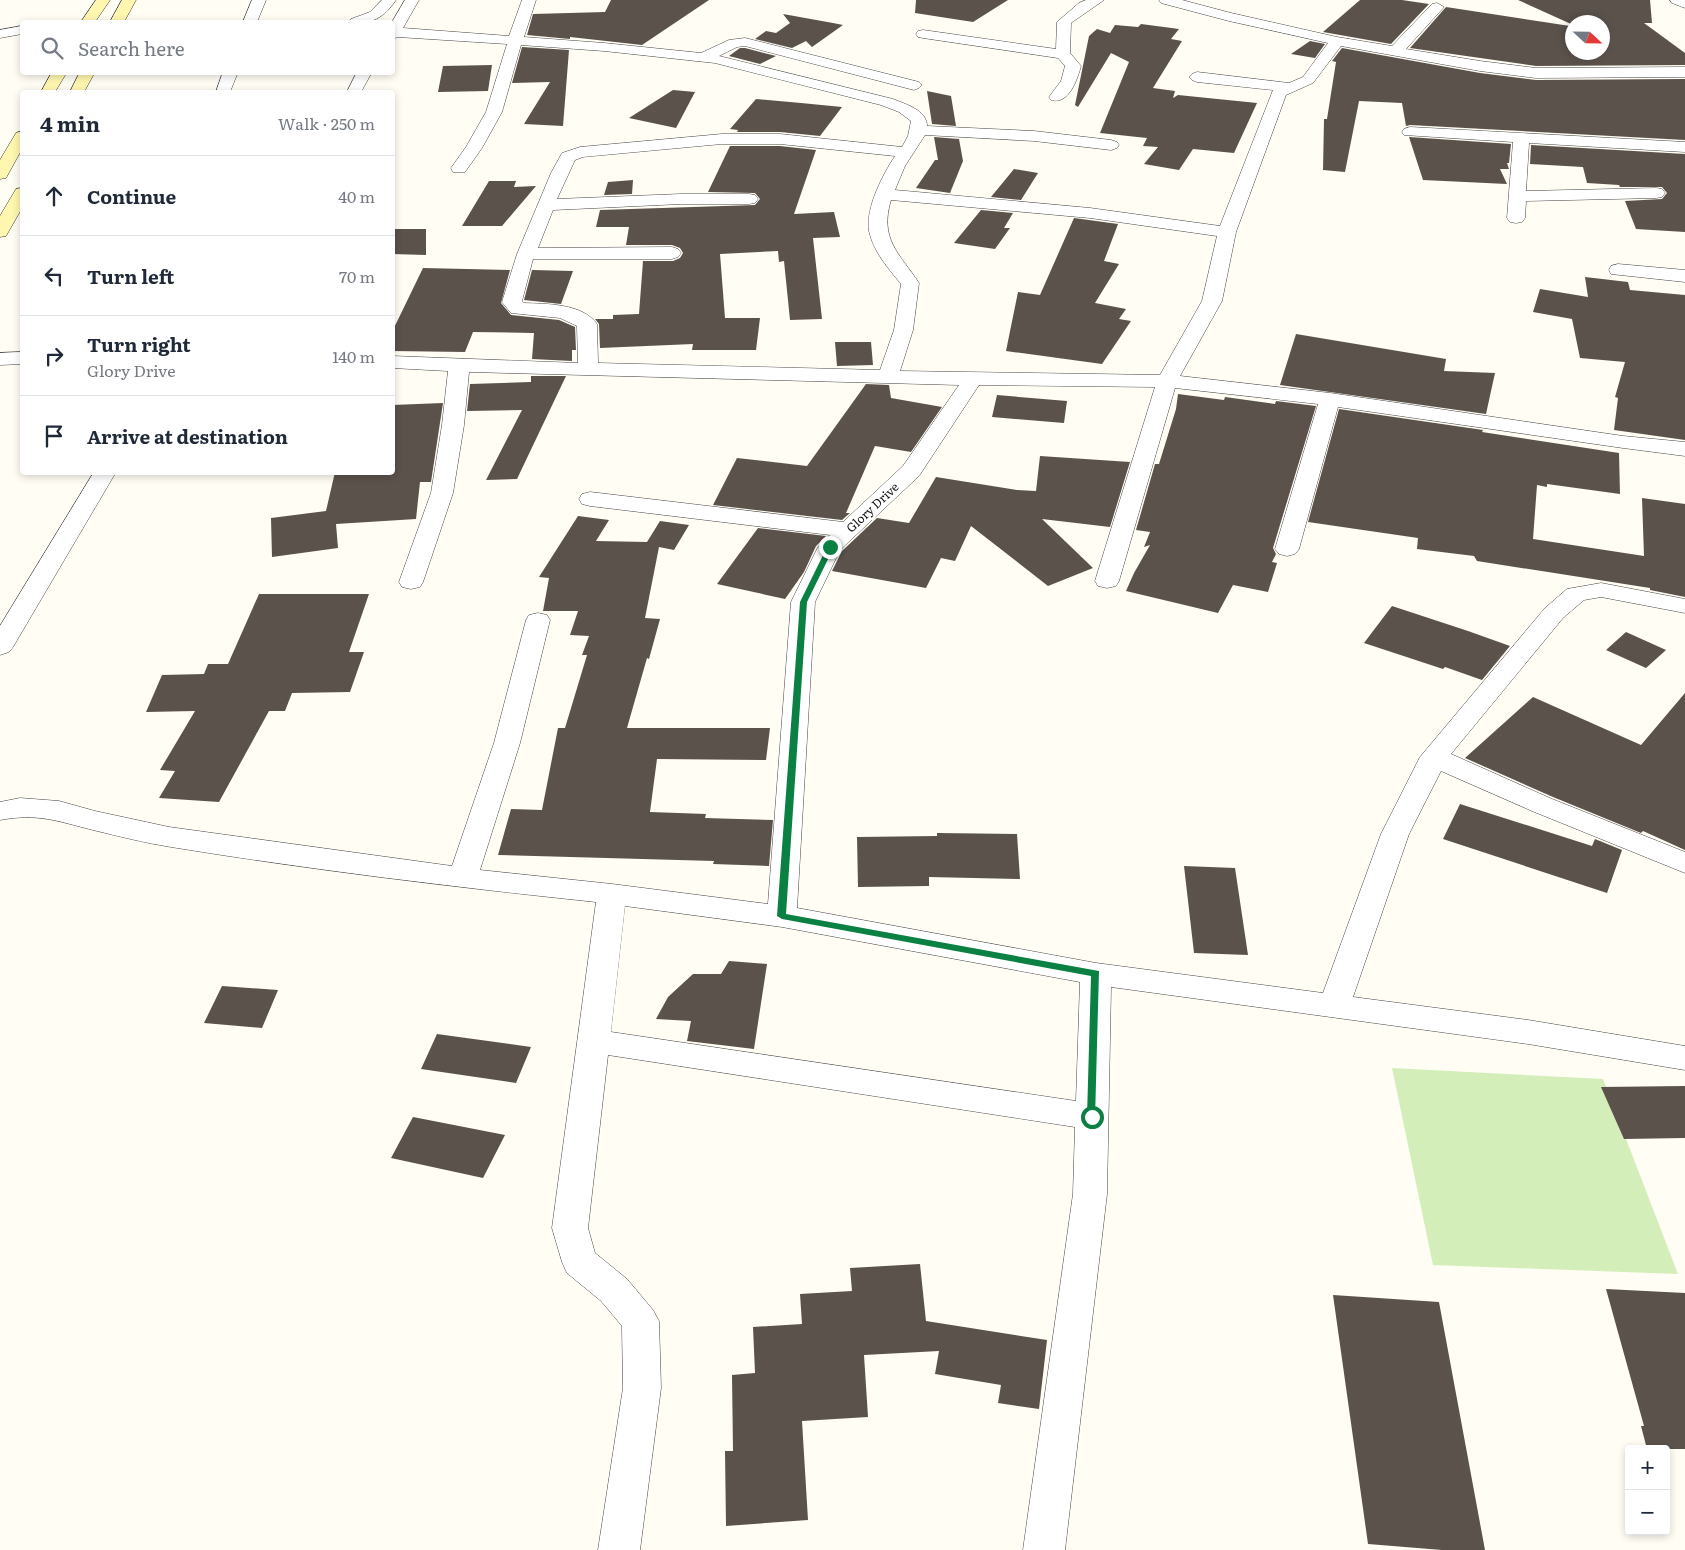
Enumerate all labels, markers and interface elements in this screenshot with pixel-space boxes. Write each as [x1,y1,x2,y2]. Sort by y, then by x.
north arrow [1565,15,1610,60]
search box [20,20,395,75]
icon: search [38,34,66,62]
text: Search here [78,34,185,62]
text: 4 min [40,107,100,138]
text: Walk · 250 m [278,111,375,135]
icon: ahead [40,182,68,210]
text: Continue [87,182,176,210]
text: 40 m [338,184,375,208]
icon: left [40,262,68,290]
text: Turn left [87,262,174,290]
text: 70 m [339,264,375,288]
text: Turn right [87,330,191,358]
icon: right [40,342,68,370]
text: 140 m [332,344,375,368]
text: Glory Drive [87,358,175,382]
icon: arrive [40,422,68,450]
text: Arrive at destination [87,422,288,450]
street label: Glory Drive [842,478,902,536]
route end [819,536,842,559]
route start [1081,1106,1104,1129]
map controls [1625,1445,1670,1535]
button: + [1625,1445,1670,1490]
button: − [1625,1490,1670,1535]

